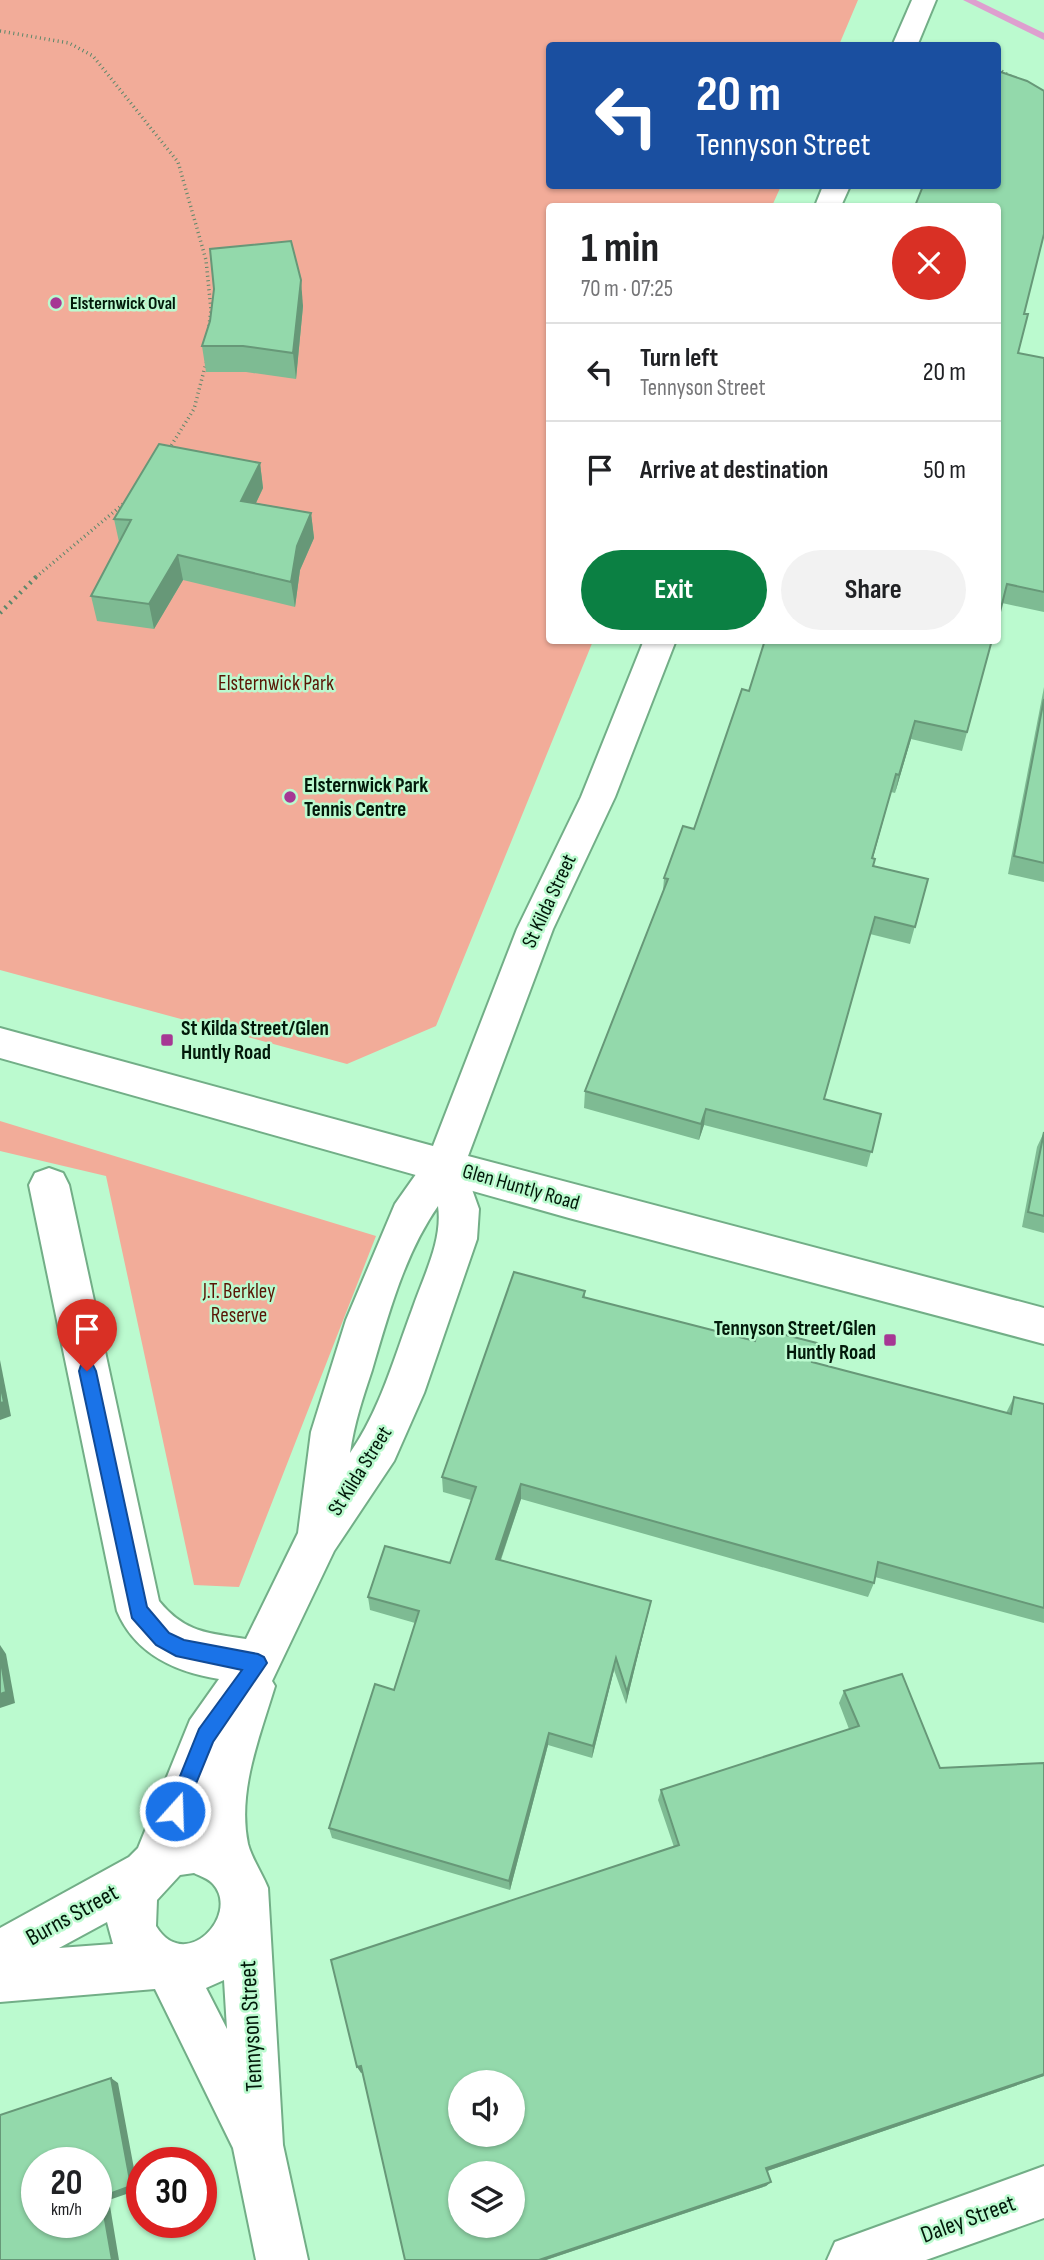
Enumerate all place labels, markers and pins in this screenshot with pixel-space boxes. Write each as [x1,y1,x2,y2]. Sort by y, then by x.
place label: Elsternwick Oval [70,293,176,314]
marker: Elsternwick Oval [48,295,64,311]
place label: Elsternwick Park Tennis Centre [304,773,428,822]
marker: Elsternwick Park Tennis Centre [282,789,298,805]
place label: St Kilda Street/Glen Huntly Road [181,1016,329,1065]
marker: St Kilda Street/Glen Huntly Road [159,1032,175,1048]
pin [57,1299,117,1371]
place label: Tennyson Street/Glen Huntly Road [714,1316,876,1365]
marker: Tennyson Street/Glen Huntly Road [882,1332,898,1348]

